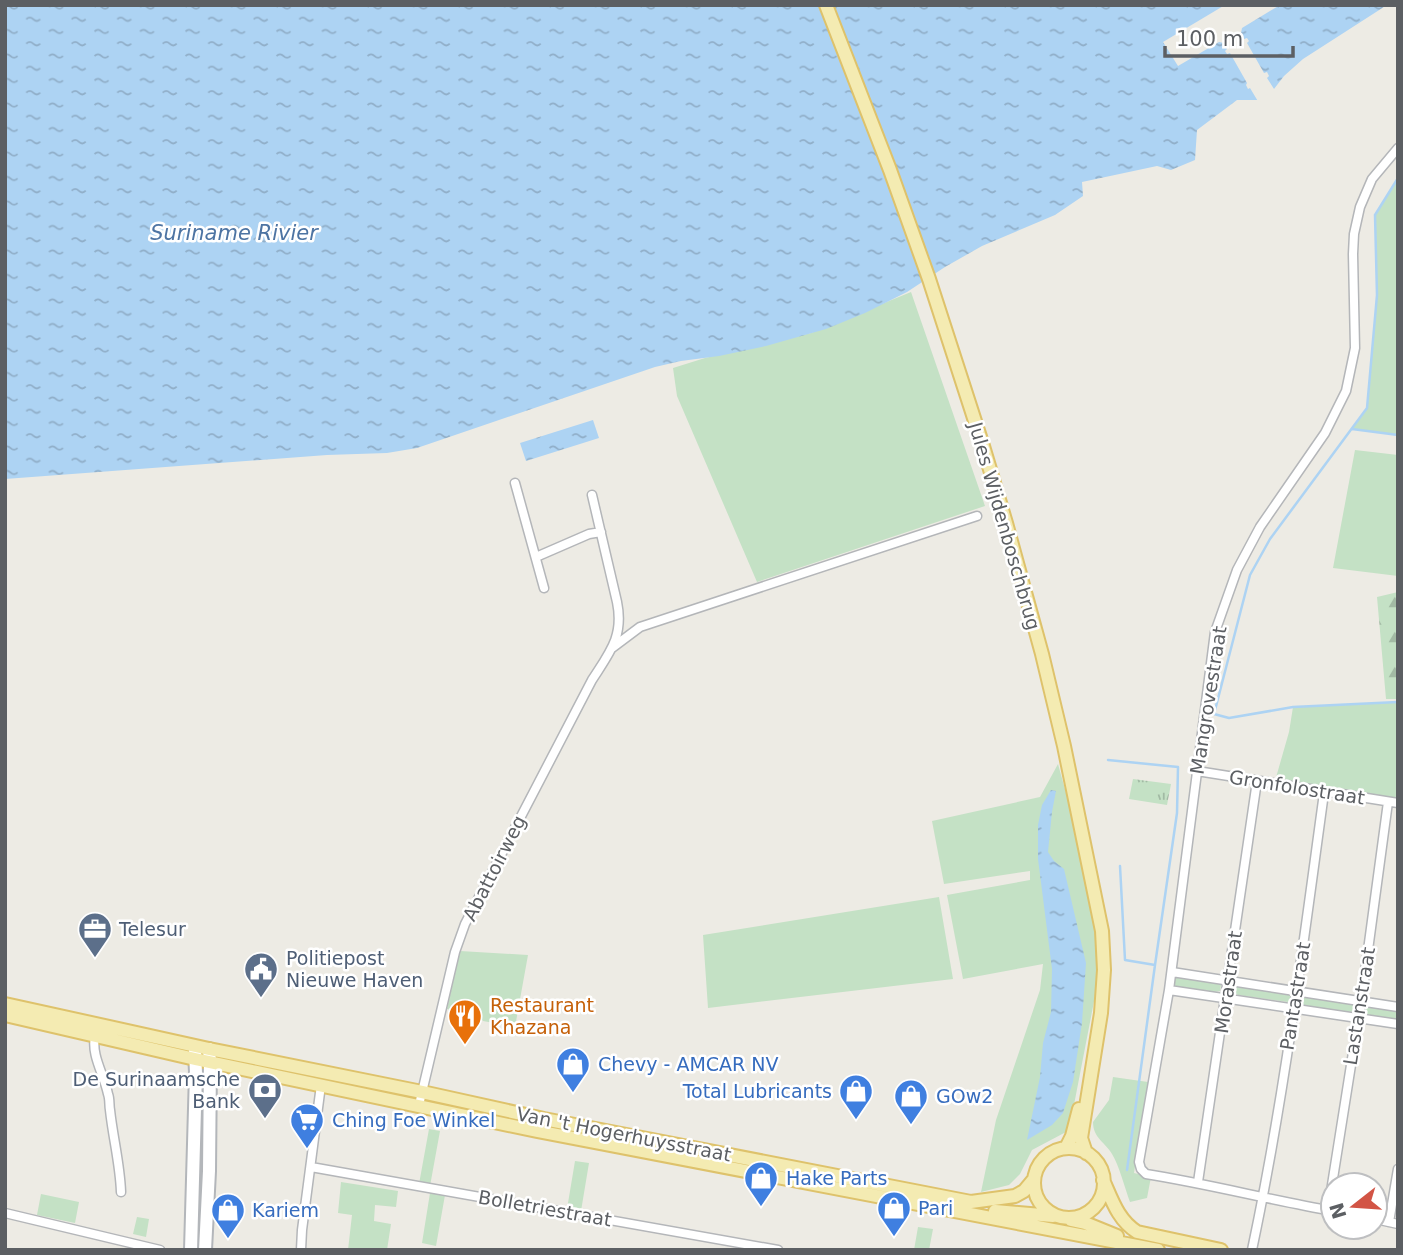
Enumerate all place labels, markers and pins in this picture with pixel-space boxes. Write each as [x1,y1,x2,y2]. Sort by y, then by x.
office icon: Telesur [76,910,114,959]
place label: Telesur [118,918,186,940]
place label: Politiepost Nieuwe Haven [286,947,423,991]
public building icon: Politiepost Nieuwe Haven [242,950,280,999]
place label: Restaurant Khazana [490,994,594,1038]
restaurant icon: Restaurant Khazana [446,997,484,1046]
shop icon: Chevy - AMCAR NV [554,1045,592,1094]
place label: Chevy - AMCAR NV [598,1053,779,1075]
place label: De Surinaamsche Bank [73,1068,240,1112]
bank icon: De Surinaamsche Bank [246,1071,284,1120]
shop icon: Total Lubricants [837,1072,875,1121]
shop icon: GOw2 [892,1077,930,1126]
place label: Total Lubricants [682,1080,832,1102]
place label: GOw2 [936,1085,993,1107]
supermarket icon: Ching Foe Winkel [288,1101,326,1150]
place label: Ching Foe Winkel [332,1109,495,1131]
shop icon: Hake Parts [742,1159,780,1208]
place label: Hake Parts [786,1167,887,1189]
shop icon: Pari [875,1189,913,1238]
shop icon: Kariem [209,1191,247,1240]
place label: Pari [918,1197,953,1219]
place label: Kariem [252,1199,319,1221]

